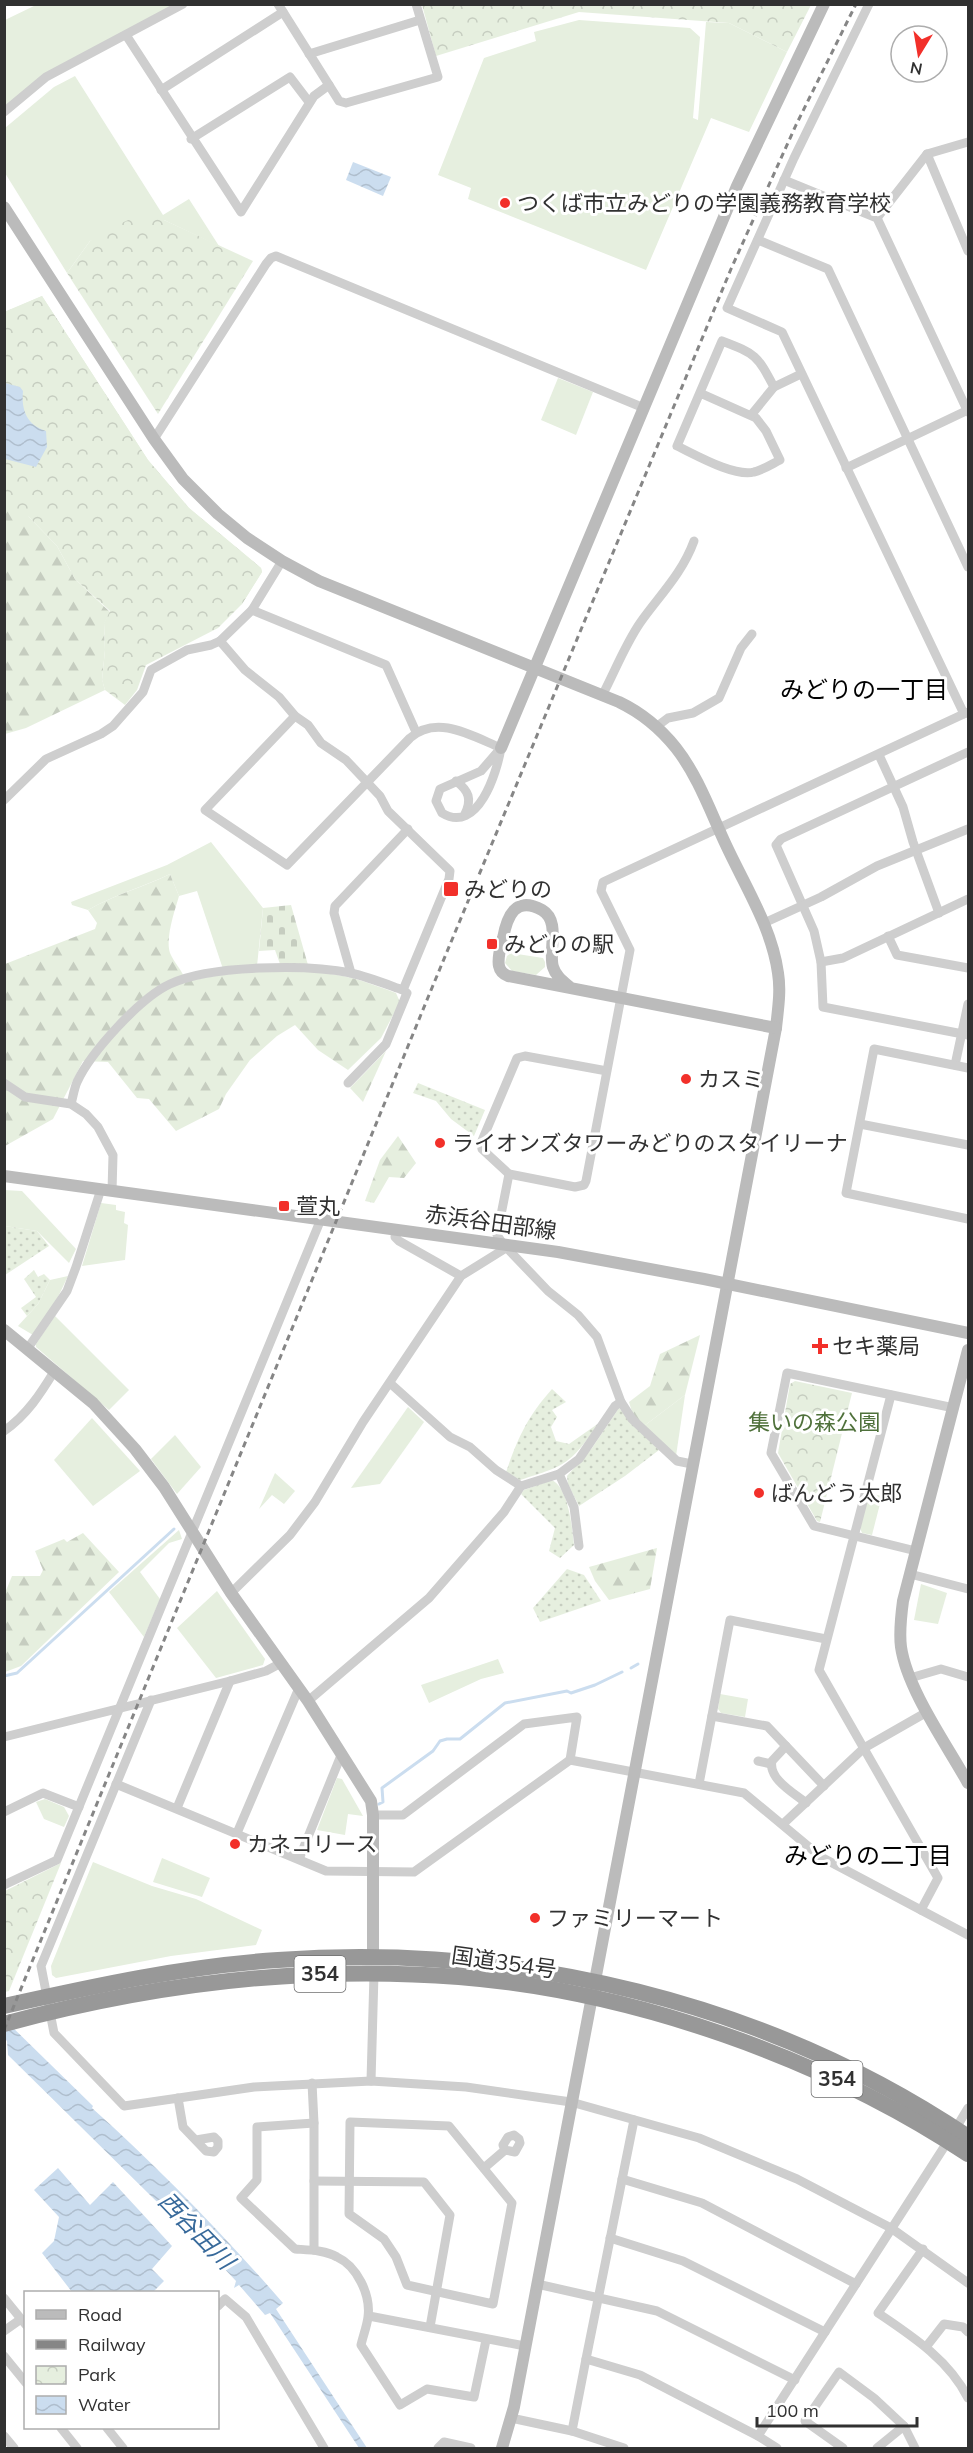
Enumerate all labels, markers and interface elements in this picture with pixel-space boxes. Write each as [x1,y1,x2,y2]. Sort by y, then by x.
north arrow [889,24,949,84]
text: N [908,58,924,80]
place label: つくば市立みどりの学園義務教育学校 [517,189,891,217]
marker: つくば市立みどりの学園義務教育学校 [498,196,512,210]
district label: みどりの一丁目 [780,674,948,704]
place label: みどりの [464,875,552,903]
marker: みどりの [442,880,460,898]
place label: みどりの駅 [504,930,614,958]
marker: みどりの駅 [485,937,499,951]
place label: カスミ [698,1065,764,1093]
marker: カスミ [679,1072,693,1086]
place label: ライオンズタワーみどりのスタイリーナ [452,1129,848,1157]
marker: ライオンズタワーみどりのスタイリーナ [433,1136,447,1150]
place label: 萱丸 [296,1192,340,1220]
marker: 萱丸 [277,1199,291,1213]
street label: 赤浜谷田部線 [424,1199,558,1245]
place label: セキ薬局 [832,1332,920,1360]
marker: セキ薬局 [813,1339,827,1353]
park label: 集いの森公園 [748,1408,880,1436]
place label: ばんどう太郎 [771,1479,902,1507]
marker: ばんどう太郎 [752,1486,766,1500]
place label: カネコリース [247,1830,377,1858]
marker: カネコリース [228,1837,242,1851]
district label: みどりの二丁目 [784,1840,952,1870]
place label: ファミリーマート [547,1904,723,1932]
marker: ファミリーマート [528,1911,542,1925]
street label: 国道354号 [450,1941,558,1983]
road number: 354 [294,1956,346,1992]
road number: 354 [812,2061,862,2097]
water label: 西谷田川 [153,2185,243,2277]
legend [24,2291,219,2429]
text: Road [78,2303,122,2326]
text: Railway [78,2333,146,2356]
text: Park [78,2363,117,2386]
scale bar [757,2390,918,2428]
text: Water [78,2393,131,2416]
text: 100 m [766,2399,819,2422]

